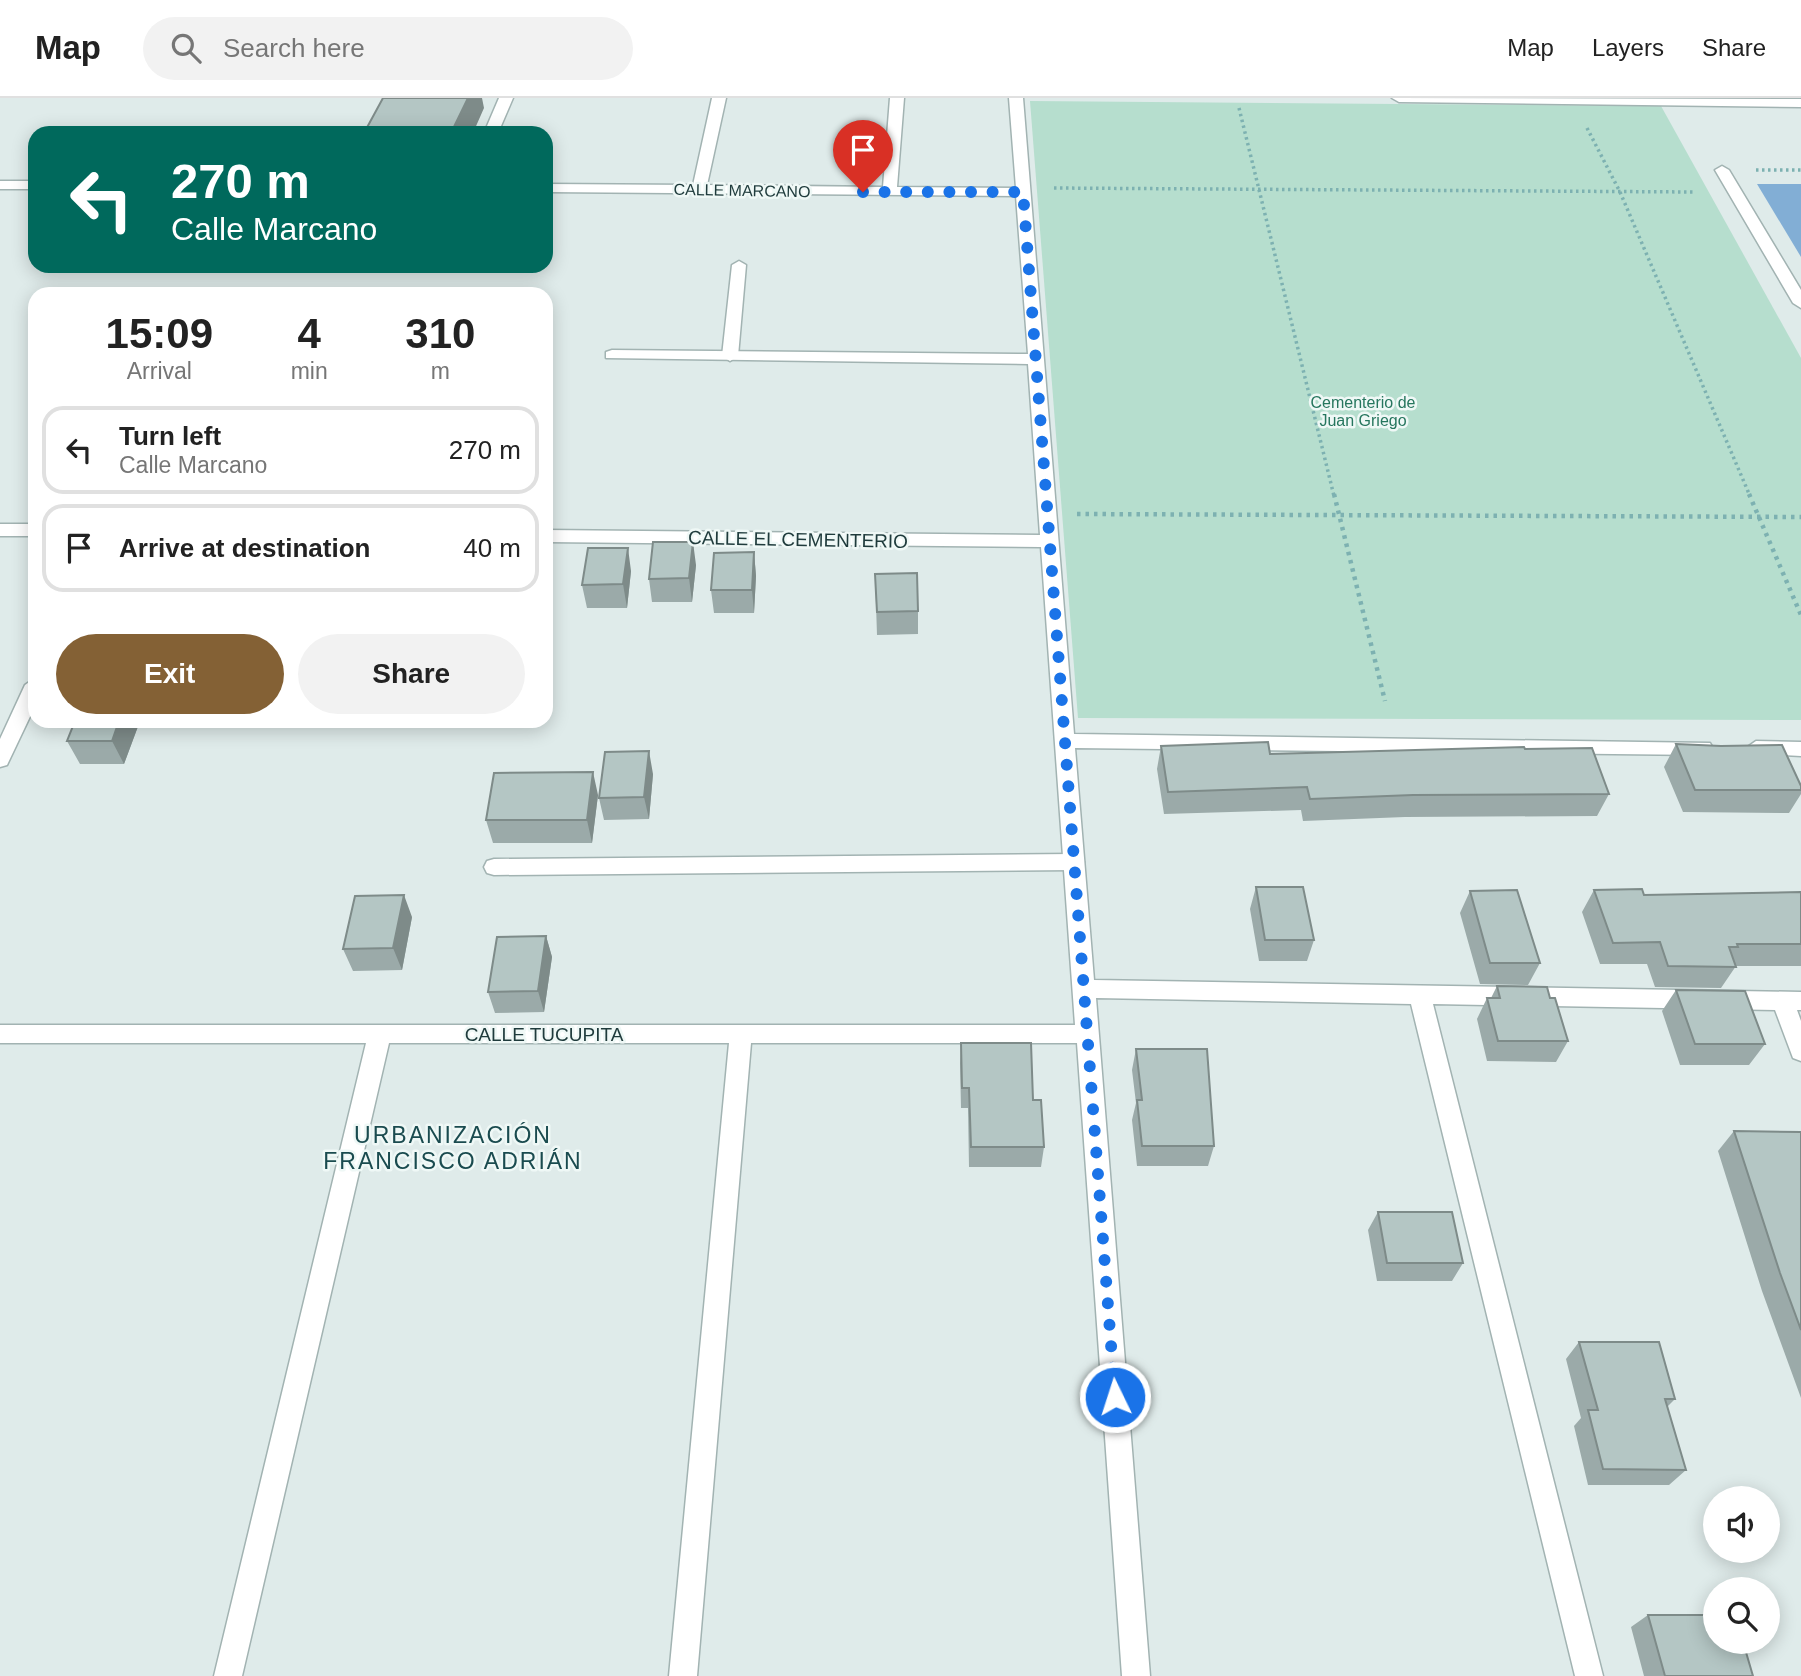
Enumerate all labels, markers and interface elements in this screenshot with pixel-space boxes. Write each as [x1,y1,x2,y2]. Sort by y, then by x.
search box [143,17,633,80]
text: Map [35,29,101,66]
icon: search [167,29,205,67]
text: Search here [223,33,365,63]
text: Map [1507,34,1554,61]
text: Layers [1592,34,1664,61]
text: Share [1702,34,1766,61]
pin [833,120,893,192]
icon: arrive [844,131,882,169]
icon: left [56,154,147,245]
text: 270 m [171,154,310,208]
street label: CALLE MARCANO [673,181,811,200]
text: Calle Marcano [171,211,377,247]
text: 15:09 [106,310,213,357]
text: 4 [297,310,321,357]
text: 310 [405,310,475,357]
text: Arrival [127,358,192,384]
text: min [291,358,328,384]
text: m [431,358,450,384]
park label: Cementerio de Juan Griego [1311,394,1416,429]
text: Turn left [119,421,221,451]
icon: left [60,431,98,469]
text: 270 m [449,435,521,465]
text: Calle Marcano [119,452,267,478]
street label: CALLE EL CEMENTERIO [688,527,908,552]
icon: arrive [60,529,98,567]
text: Arrive at destination [119,533,370,563]
text: 40 m [463,533,521,563]
button: Exit [56,634,284,714]
button: Share [298,634,525,714]
street label: CALLE TUCUPITA [465,1024,624,1045]
district label: URBANIZACIÓN FRANCISCO ADRIÁN [323,1122,583,1174]
position arrow [1078,1360,1152,1434]
map controls [1703,1486,1780,1654]
button: sound [1703,1486,1780,1563]
button: search [1703,1577,1780,1654]

